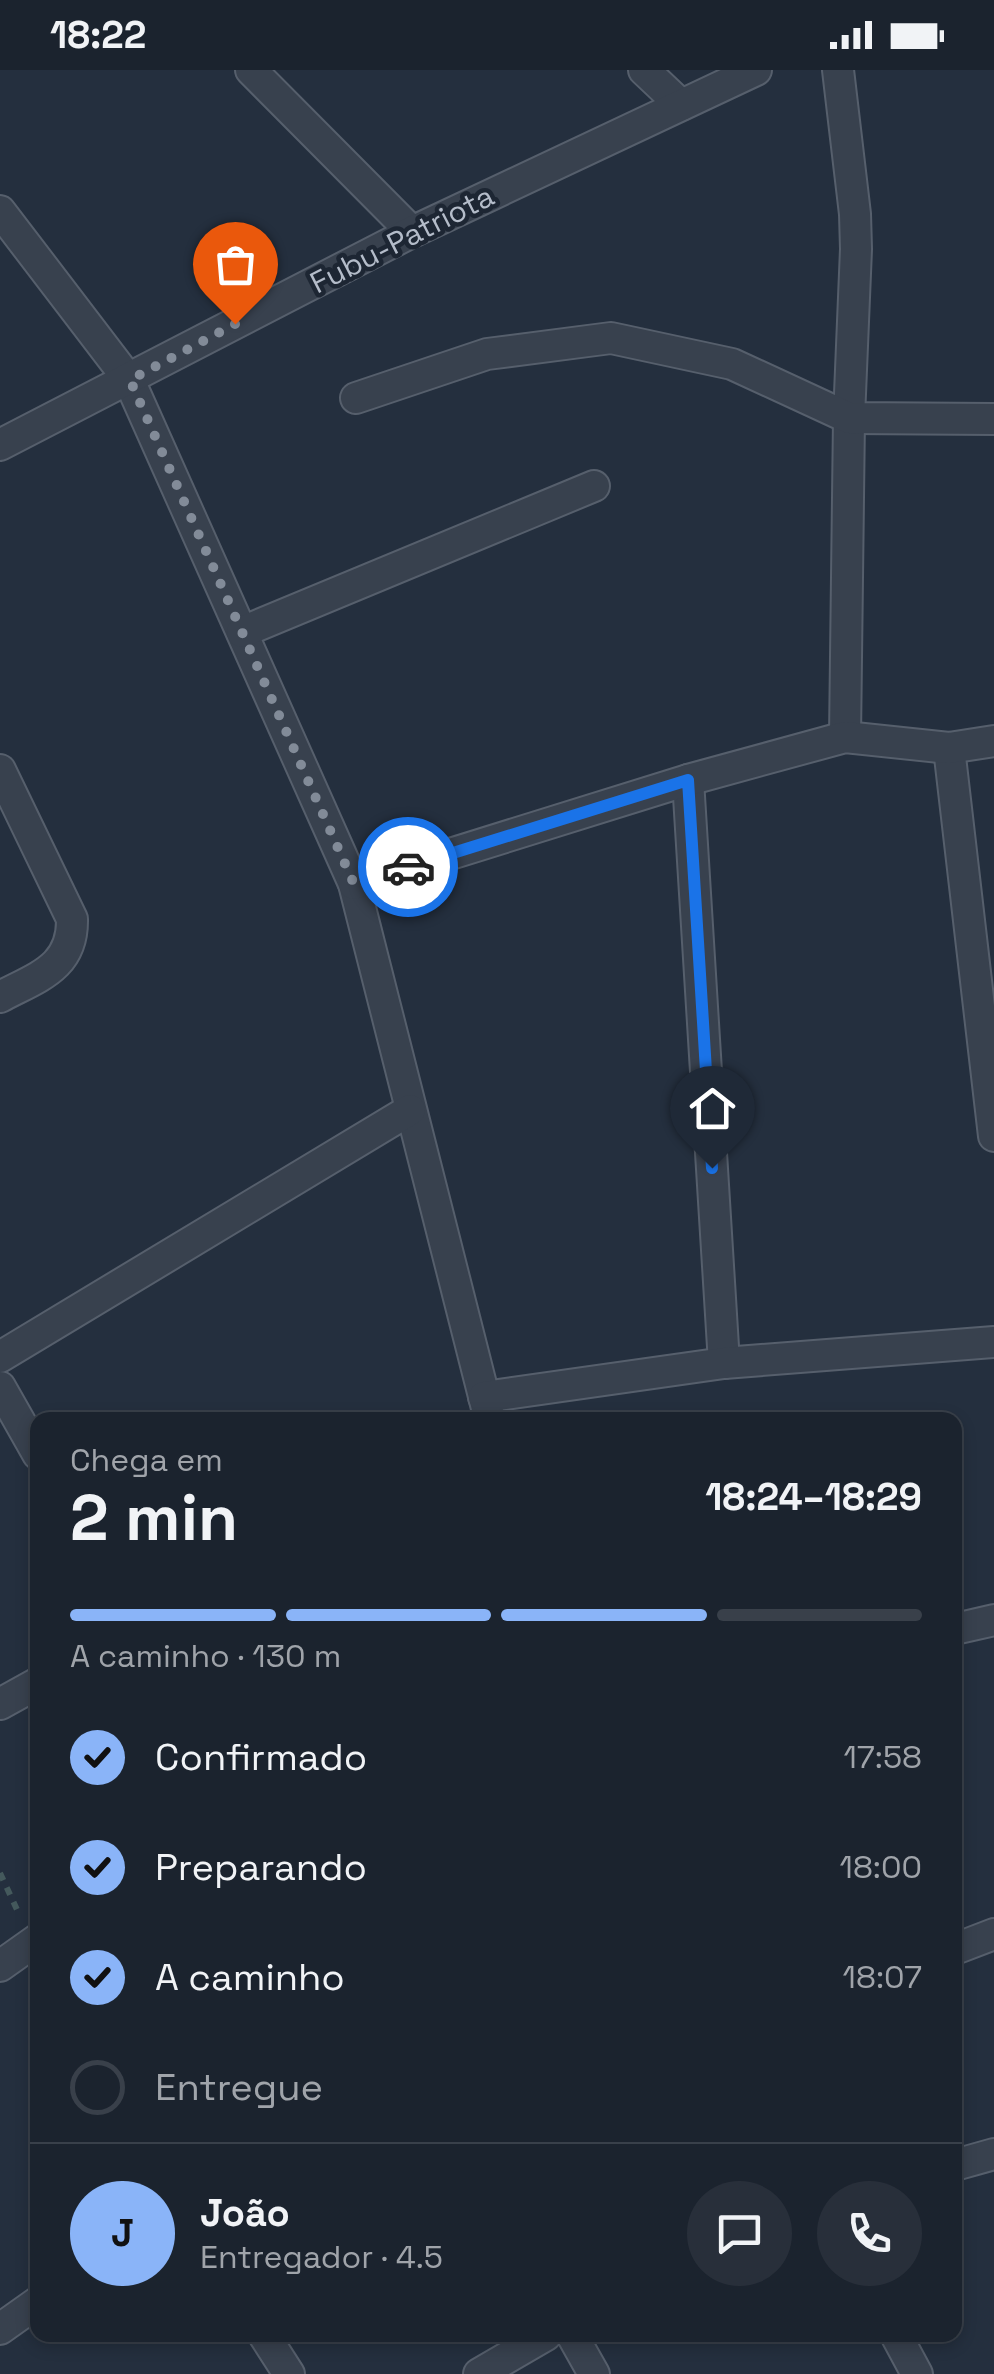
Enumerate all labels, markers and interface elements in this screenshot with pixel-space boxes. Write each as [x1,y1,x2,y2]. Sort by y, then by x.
text: 18:22 [50,11,146,59]
street label: Fubu-Patriota [303,176,501,302]
pin [193,222,278,325]
icon: bag [208,237,263,292]
courier [358,817,458,917]
icon: car [381,840,436,895]
pin [670,1066,755,1169]
icon: home [685,1081,740,1136]
text: Chega em [70,1440,223,1480]
text: 18:24–18:29 [705,1473,922,1521]
text: 2 min [70,1476,238,1559]
text: A caminho · 130 m [70,1636,341,1676]
icon: check [70,1730,125,1785]
text: Confirmado [155,1733,367,1781]
text: 17:58 [843,1737,922,1777]
icon: check [70,1840,125,1895]
text: Preparando [155,1843,367,1891]
text: 18:00 [840,1847,922,1887]
icon: check [70,1950,125,2005]
text: A caminho [155,1953,345,2001]
text: 18:07 [843,1957,922,1997]
text: Entregue [155,2063,323,2111]
button: chat [687,2181,792,2286]
button: phone [817,2181,922,2286]
text: João [200,2189,290,2237]
text: J [111,2209,134,2257]
text: Entregador · 4.5 [200,2237,443,2277]

